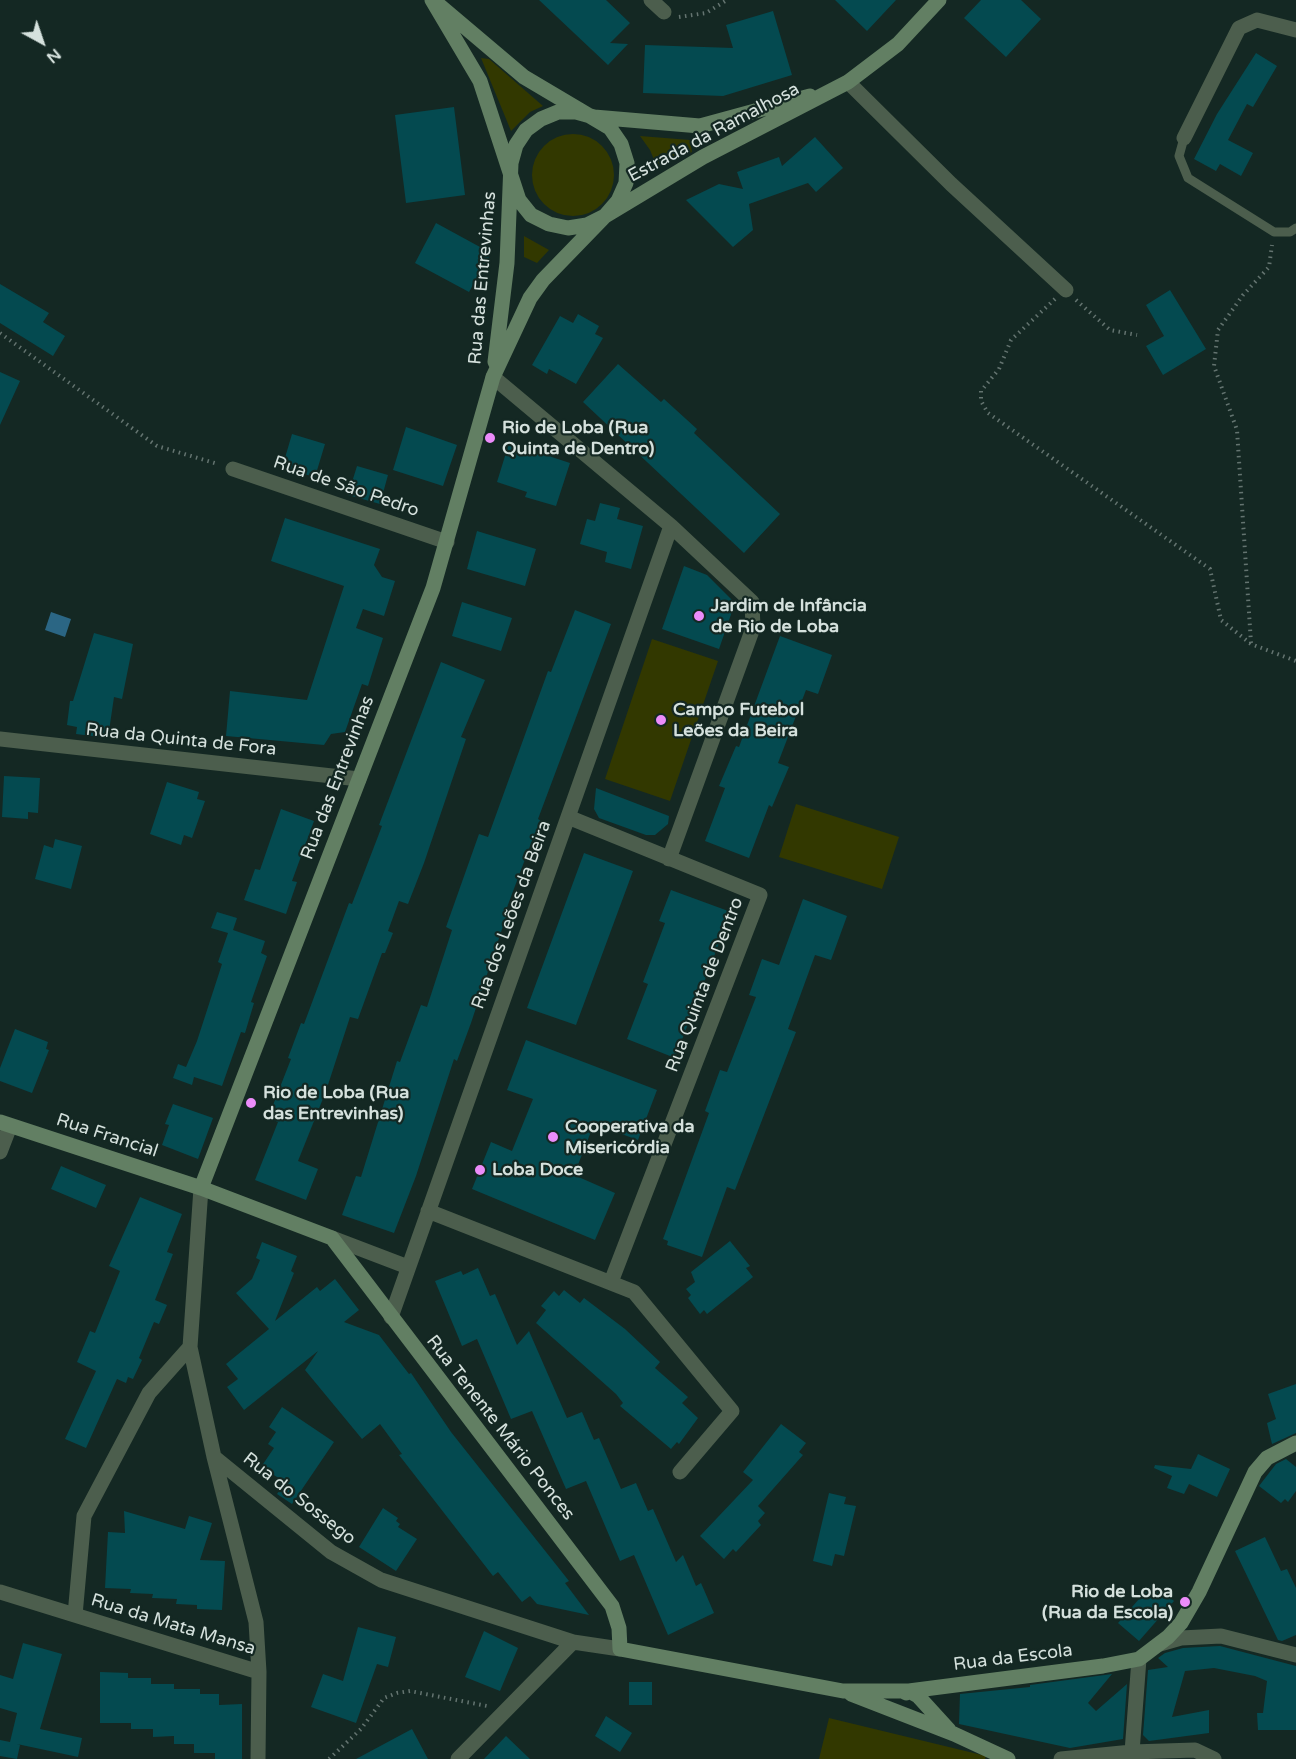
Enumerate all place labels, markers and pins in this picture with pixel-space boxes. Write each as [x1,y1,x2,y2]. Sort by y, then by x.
place label: Rio de Loba (Rua Quinta de Dentro) [502,417,654,460]
marker: Rio de Loba (Rua Quinta de Dentro) [483,431,497,445]
place label: Jardim de Infância de Rio de Loba [711,595,867,638]
marker: Jardim de Infância de Rio de Loba [692,609,706,623]
place label: Campo Futebol Leões da Beira [673,699,804,742]
marker: Campo Futebol Leões da Beira [654,713,668,727]
place label: Rio de Loba (Rua das Entrevinhas) [263,1082,409,1124]
marker: Rio de Loba (Rua das Entrevinhas) [244,1096,258,1110]
place label: Cooperativa da Misericórdia [565,1116,695,1158]
marker: Cooperativa da Misericórdia [546,1130,560,1144]
place label: Loba Doce [492,1159,583,1181]
marker: Loba Doce [473,1163,487,1177]
place label: Rio de Loba (Rua da Escola) [1042,1581,1173,1624]
marker: Rio de Loba (Rua da Escola) [1178,1595,1192,1609]

